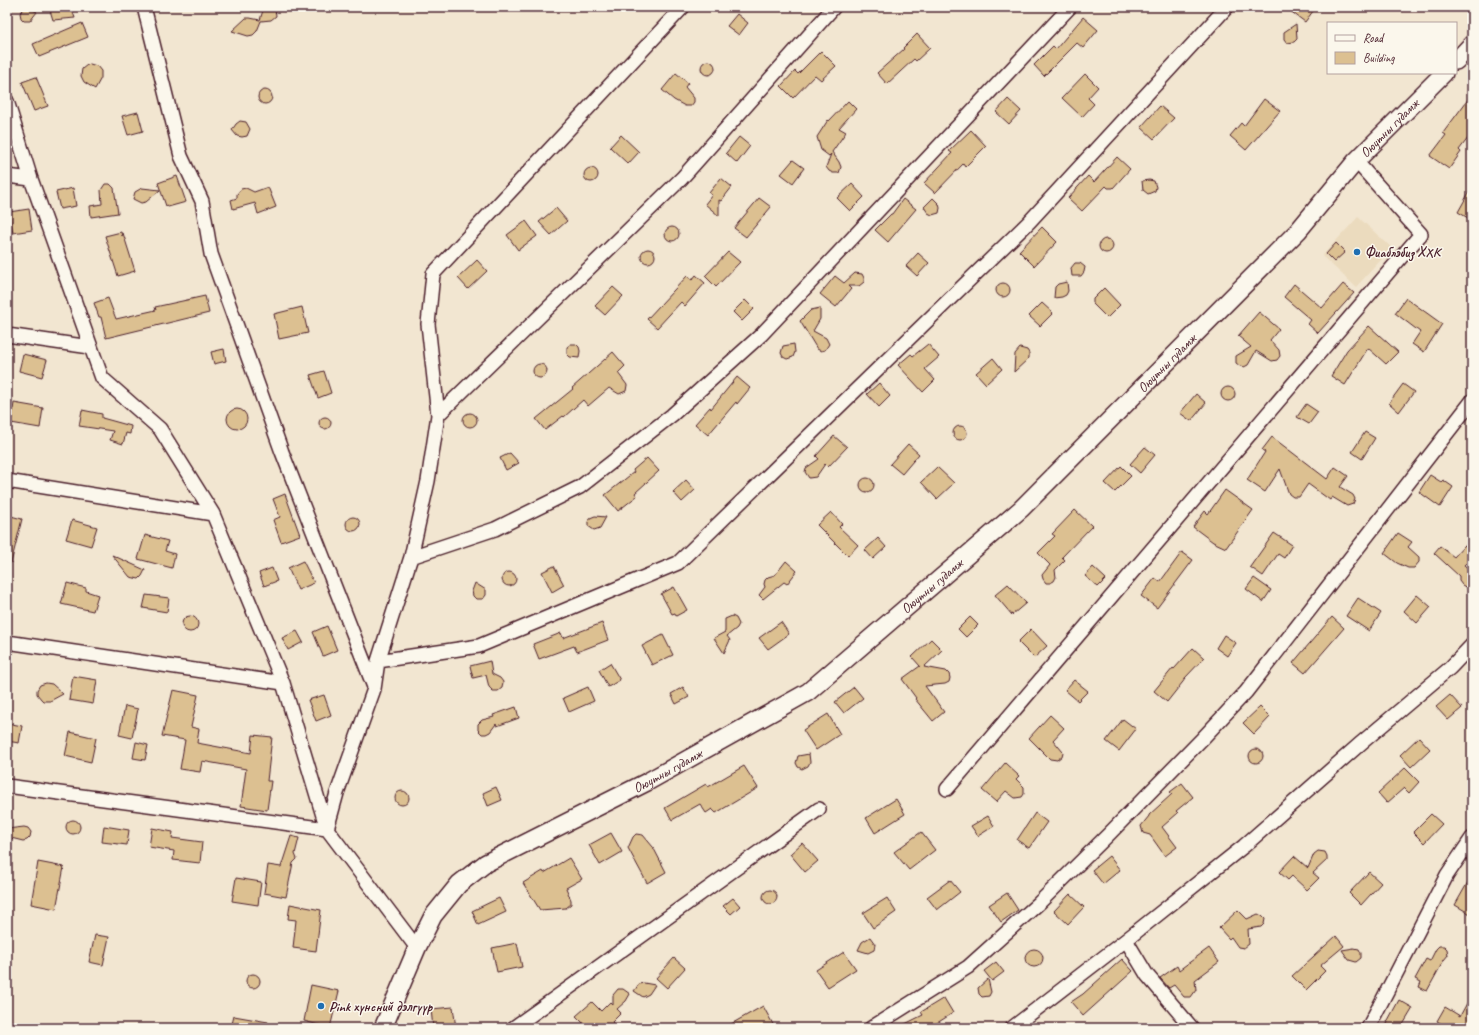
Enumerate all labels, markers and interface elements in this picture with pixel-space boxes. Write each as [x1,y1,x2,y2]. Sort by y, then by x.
legend [1327,22,1457,74]
text: Road [1363,30,1385,46]
text: Building [1363,50,1395,66]
street label: Оюутны гудамж [1356,94,1423,161]
place label: Фиаблэбиз ХХК [1365,244,1443,262]
marker: Фиаблэбиз ХХК [1352,247,1362,257]
street label: Оюутны гудамж [1134,329,1201,396]
street label: Оюутны гудамж [897,553,967,617]
street label: Оюутны гудамж [630,744,706,796]
place label: Pink хүнсний дэлгүүр [329,998,434,1016]
marker: Pink хүнсний дэлгүүр [316,1001,326,1011]

